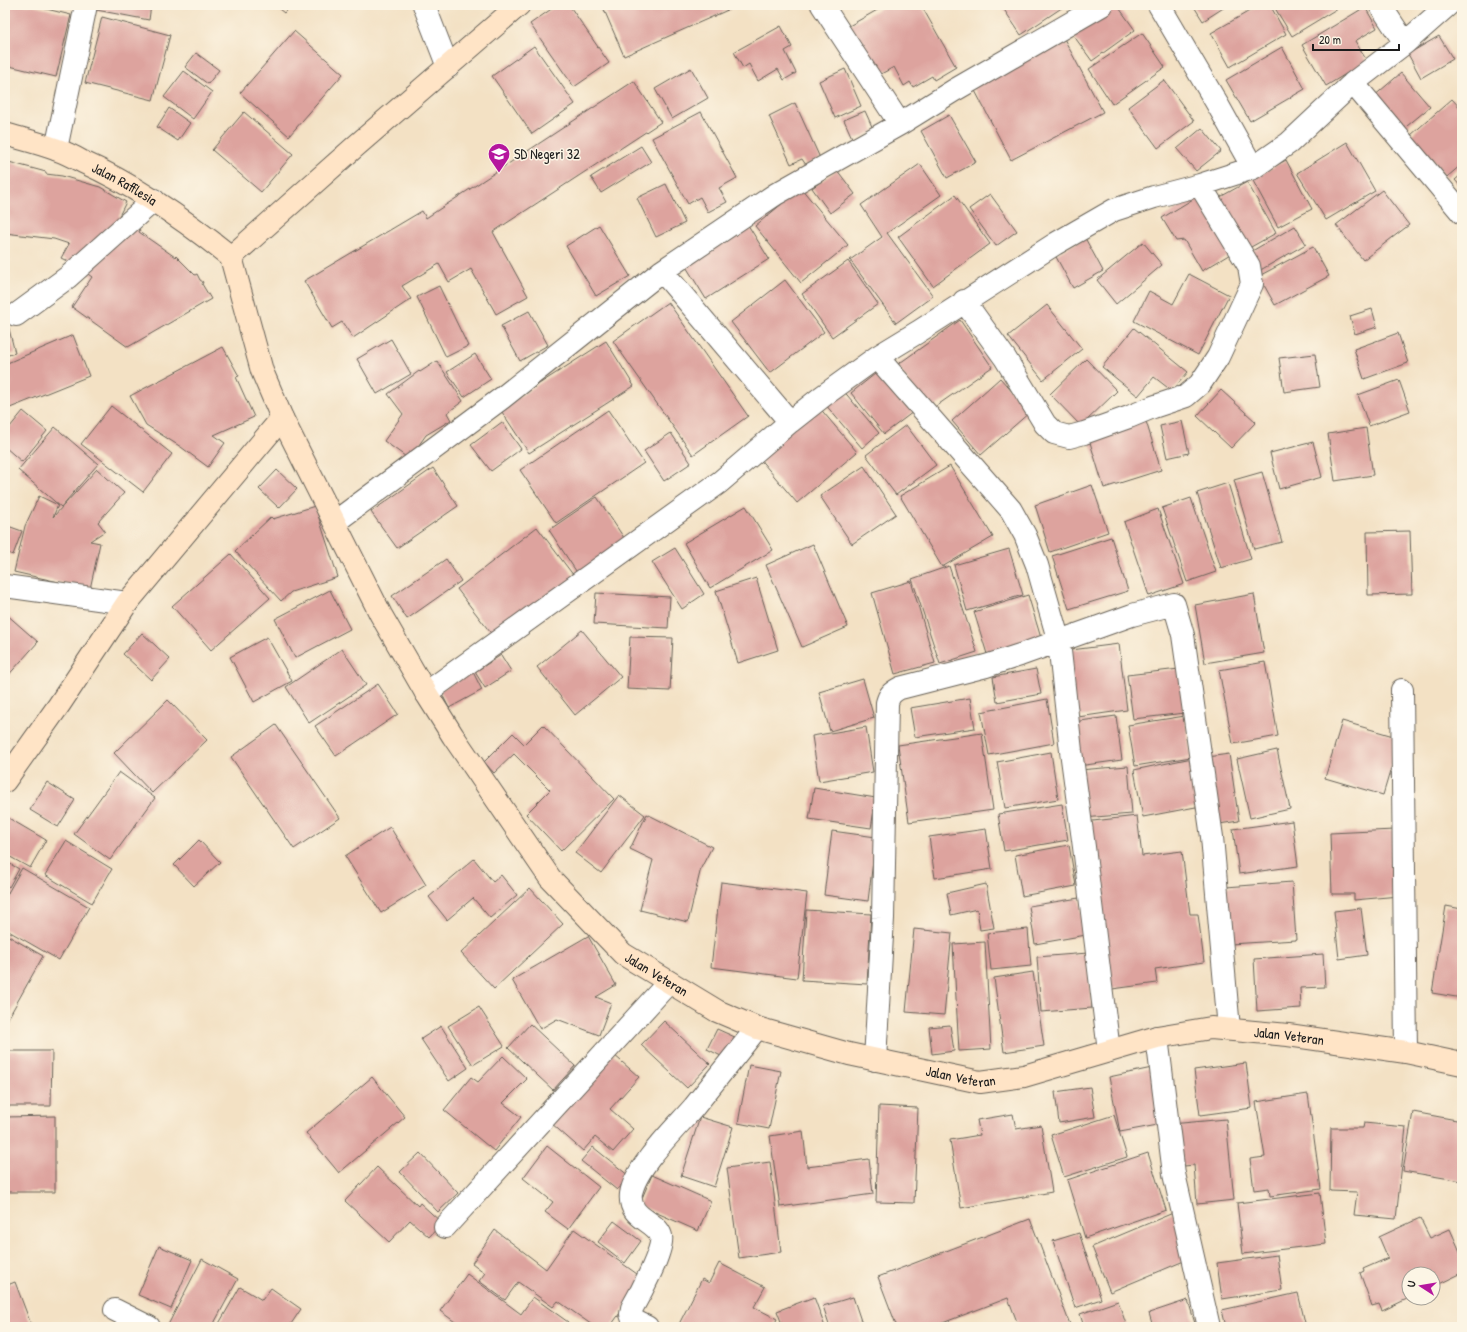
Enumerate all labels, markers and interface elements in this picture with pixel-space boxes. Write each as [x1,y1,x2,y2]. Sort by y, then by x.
scale bar [1313,26,1399,52]
text: 20 m [1319,31,1341,48]
school or university icon: SD Negeri 32 [486,141,512,174]
place label: SD Negeri 32 [514,144,580,164]
street label: Jalan Rafflesia [89,158,161,210]
street label: Jalan Veteran [622,947,692,1000]
street label: Jalan Veteran [1253,1022,1325,1049]
street label: Jalan Veteran [924,1061,997,1091]
north arrow [1401,1266,1441,1306]
text: U [1404,1280,1419,1288]

